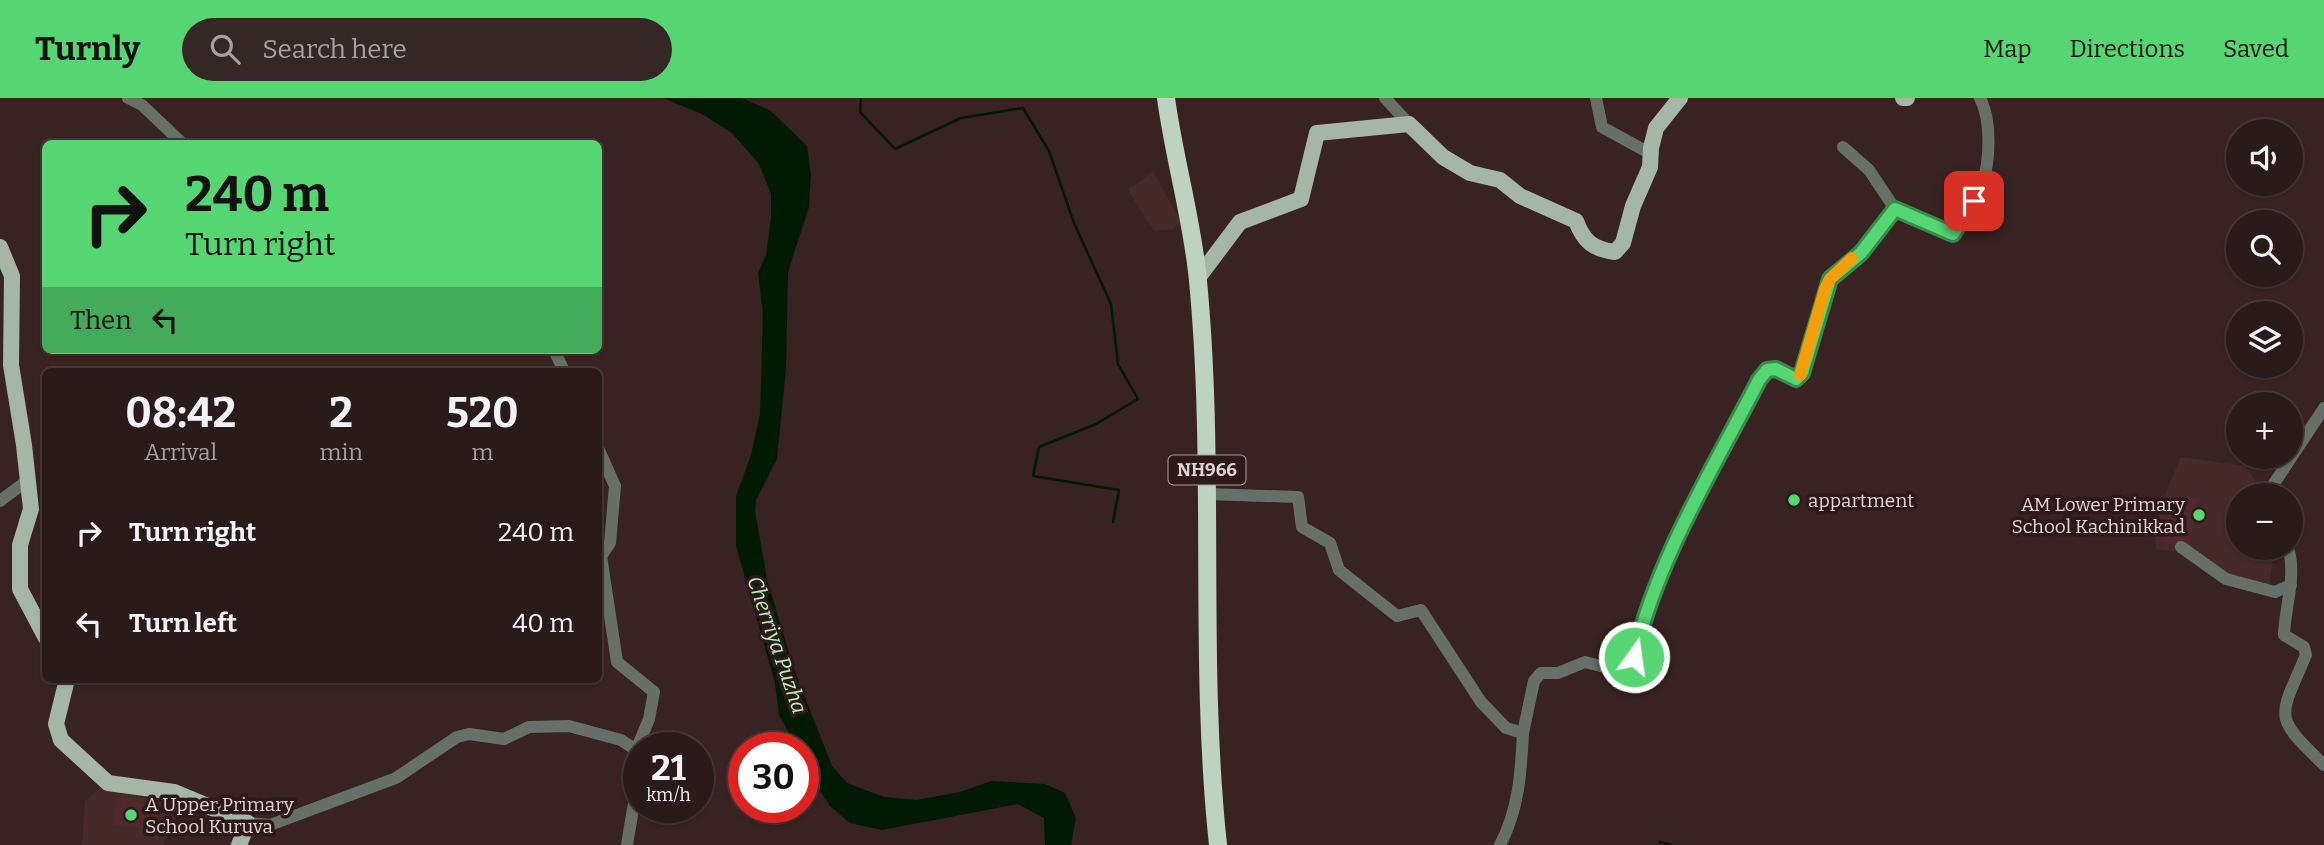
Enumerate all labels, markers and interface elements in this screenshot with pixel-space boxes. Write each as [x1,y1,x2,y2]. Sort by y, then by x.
search box [182,18,672,81]
text: Turnly [35,29,140,69]
icon: search [206,30,244,68]
text: Search here [262,34,407,65]
text: Map [1983,35,2032,63]
text: Directions [2070,35,2185,63]
text: Saved [2223,35,2289,63]
map controls [2226,119,2303,560]
button: sound [2226,119,2303,196]
text: 240 m [185,165,329,224]
icon: right [70,168,161,259]
pin [1944,171,2004,231]
icon: arrive [1955,182,1993,220]
button: search [2226,210,2303,287]
text: Turn right [185,225,336,263]
icon: left [146,301,184,339]
button: layers [2226,301,2303,378]
text: Then [70,305,132,336]
text: 08:42 [125,388,236,438]
text: 2 [329,388,353,438]
text: 520 [446,388,519,438]
button: + [2226,392,2303,469]
text: Arrival [144,438,217,466]
text: min [319,438,363,466]
text: m [471,438,493,466]
road number: NH966 [1168,456,1246,484]
button: − [2226,483,2303,560]
place label: appartment [1808,489,1914,512]
marker: appartment [1786,492,1802,508]
place label: AM Lower Primary School Kachinikkad [2012,493,2186,538]
marker: AM Lower Primary School Kachinikkad [2191,507,2207,523]
icon: right [70,514,108,552]
text: Turn right [129,517,256,548]
text: 240 m [498,517,574,548]
water label: Cherriya Puzha [741,573,813,717]
icon: left [70,605,108,643]
text: Turn left [129,608,237,639]
text: 40 m [512,608,574,639]
position arrow [1597,620,1671,694]
speed limit sign: 30 [728,732,819,823]
text: 21 [651,747,686,789]
text: km/h [646,784,691,806]
place label: A Upper Primary School Kuruva [145,793,295,838]
marker: A Upper Primary School Kuruva [123,807,139,823]

